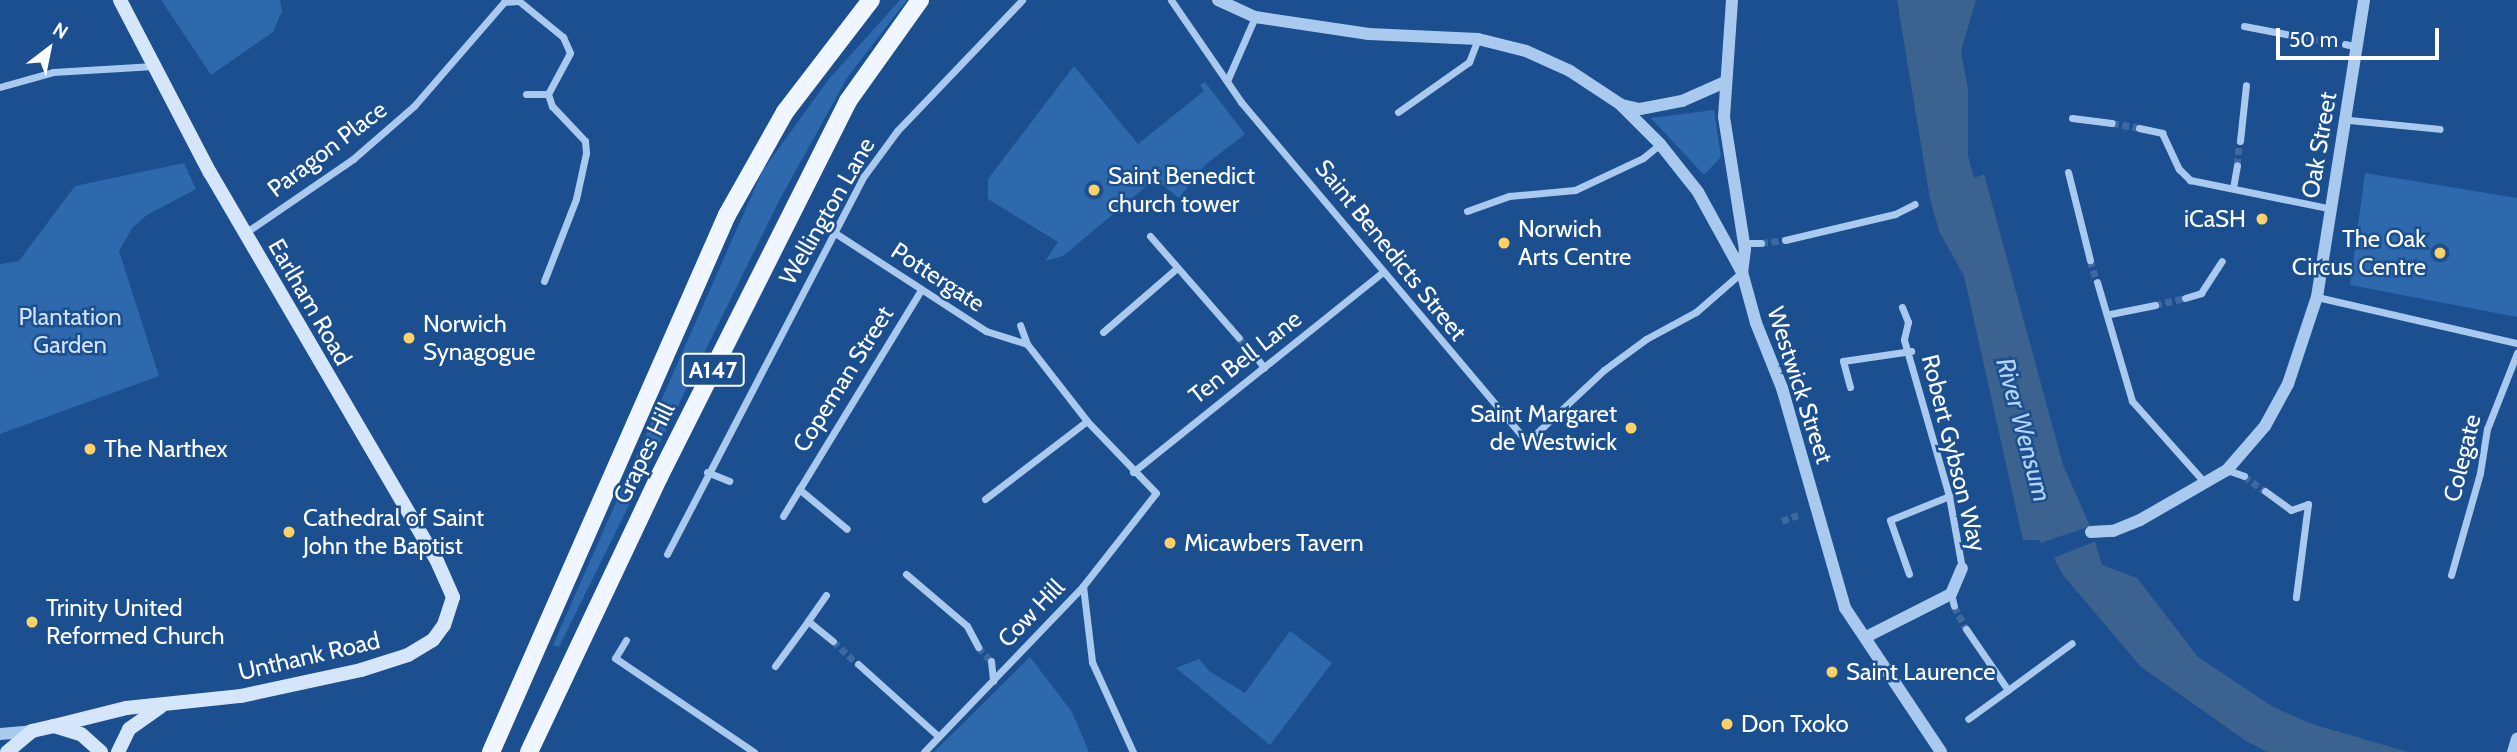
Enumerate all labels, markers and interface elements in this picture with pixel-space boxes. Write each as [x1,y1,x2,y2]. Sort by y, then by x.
north arrow [14,14,84,84]
scale bar [2279,14,2442,58]
text: N [49,17,72,44]
text: 50 m [2289,27,2338,52]
street label: Oak Street [2295,90,2343,200]
street label: Paragon Place [262,95,392,203]
street label: Wellington Lane [773,132,881,290]
street label: Saint Benedicts Street [1309,154,1473,346]
place label: Saint Benedict church tower [1108,162,1255,218]
marker: Saint Benedict church tower [1086,182,1102,198]
place label: iCaSH [2184,205,2246,233]
marker: iCaSH [2252,209,2272,229]
place label: Norwich Arts Centre [1518,215,1631,271]
place label: The Oak Circus Centre [2292,225,2426,281]
street label: Earlham Road [262,234,358,370]
marker: Norwich Arts Centre [1496,235,1512,251]
street label: Pottergate [886,236,990,318]
marker: The Oak Circus Centre [2432,245,2448,261]
street label: Copeman Street [787,301,899,457]
park label: Plantation Garden [18,303,122,359]
street label: Westwick Street [1761,303,1839,467]
street label: Ten Bell Lane [1183,304,1307,410]
place label: Norwich Synagogue [423,310,536,366]
marker: Norwich Synagogue [401,330,417,346]
road number: A147 [682,350,744,390]
street label: Robert Gybson Way [1916,352,1992,554]
water label: River Wensum [1989,355,2057,505]
street label: Grapes Hill [607,398,681,508]
place label: Saint Margaret de Westwick [1470,400,1617,456]
street label: Colegate [2437,411,2487,505]
marker: Saint Margaret de Westwick [1623,420,1639,436]
place label: The Narthex [104,435,228,463]
marker: The Narthex [82,441,98,457]
place label: Cathedral of Saint John the Baptist [303,504,484,560]
marker: Cathedral of Saint John the Baptist [281,524,297,540]
place label: Micawbers Tavern [1184,529,1364,557]
marker: Micawbers Tavern [1162,535,1178,551]
street label: Cow Hill [992,573,1070,653]
place label: Trinity United Reformed Church [46,594,224,650]
marker: Trinity United Reformed Church [24,614,40,630]
street label: Unthank Road [235,626,383,686]
place label: Saint Laurence [1846,658,1995,686]
marker: Saint Laurence [1824,664,1840,680]
place label: Don Txoko [1741,710,1849,738]
marker: Don Txoko [1719,716,1735,732]

